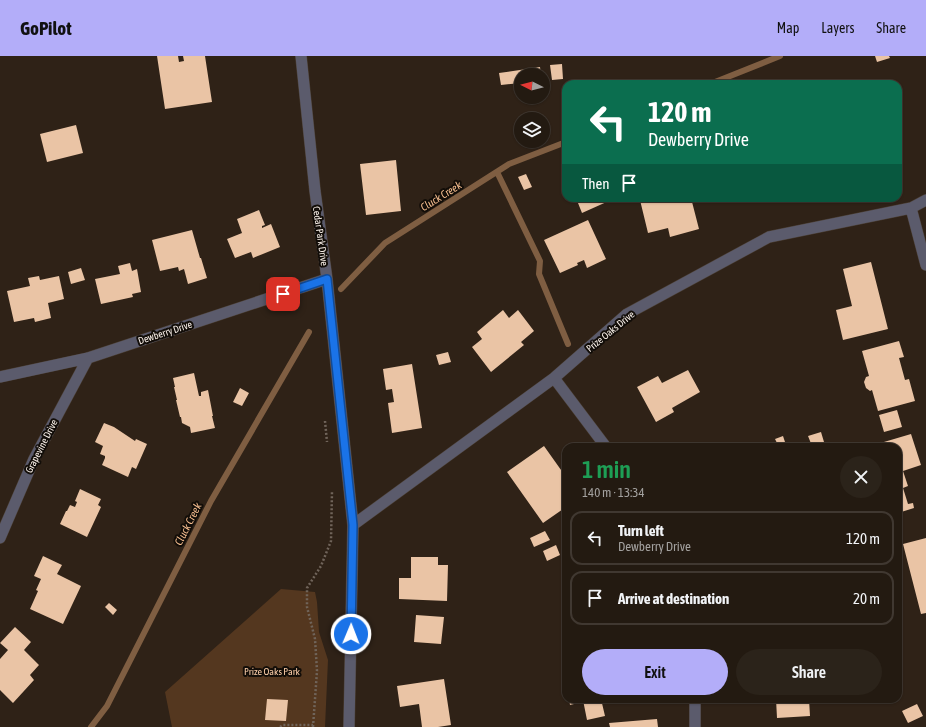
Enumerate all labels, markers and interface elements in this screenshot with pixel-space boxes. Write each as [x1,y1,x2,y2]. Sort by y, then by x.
text: GoPilot [20,17,72,39]
text: Map [777,20,799,36]
text: Layers [821,20,854,36]
text: Share [876,20,906,36]
north arrow [514,68,550,104]
map controls [514,68,550,148]
icon: left [582,96,634,148]
text: 120 m [648,96,711,128]
button: layers [514,112,550,148]
text: Dewberry Drive [648,129,749,150]
icon: arrive [618,172,640,194]
text: Then [582,175,610,192]
water label: Cluck Creek [418,179,464,213]
street label: Cedar Park Drive [311,206,330,267]
pin [266,277,300,311]
icon: arrive [272,283,294,305]
street label: Prize Oaks Drive [584,308,637,354]
street label: Dewberry Drive [137,318,194,346]
street label: Grapevine Drive [23,417,60,475]
text: 1 min [582,456,631,483]
button: close [840,456,882,498]
text: 140 m · 13:34 [582,485,645,500]
water label: Cluck Creek [172,501,204,547]
text: Turn left [618,522,664,539]
icon: left [584,527,606,549]
text: 120 m [846,530,880,547]
text: Dewberry Drive [618,539,691,554]
icon: arrive [584,587,606,609]
text: Arrive at destination [618,590,729,607]
text: 20 m [853,590,880,607]
position arrow [330,613,372,655]
button: Exit [582,649,728,695]
button: Share [736,649,882,695]
park label: Prize Oaks Park [244,666,301,677]

